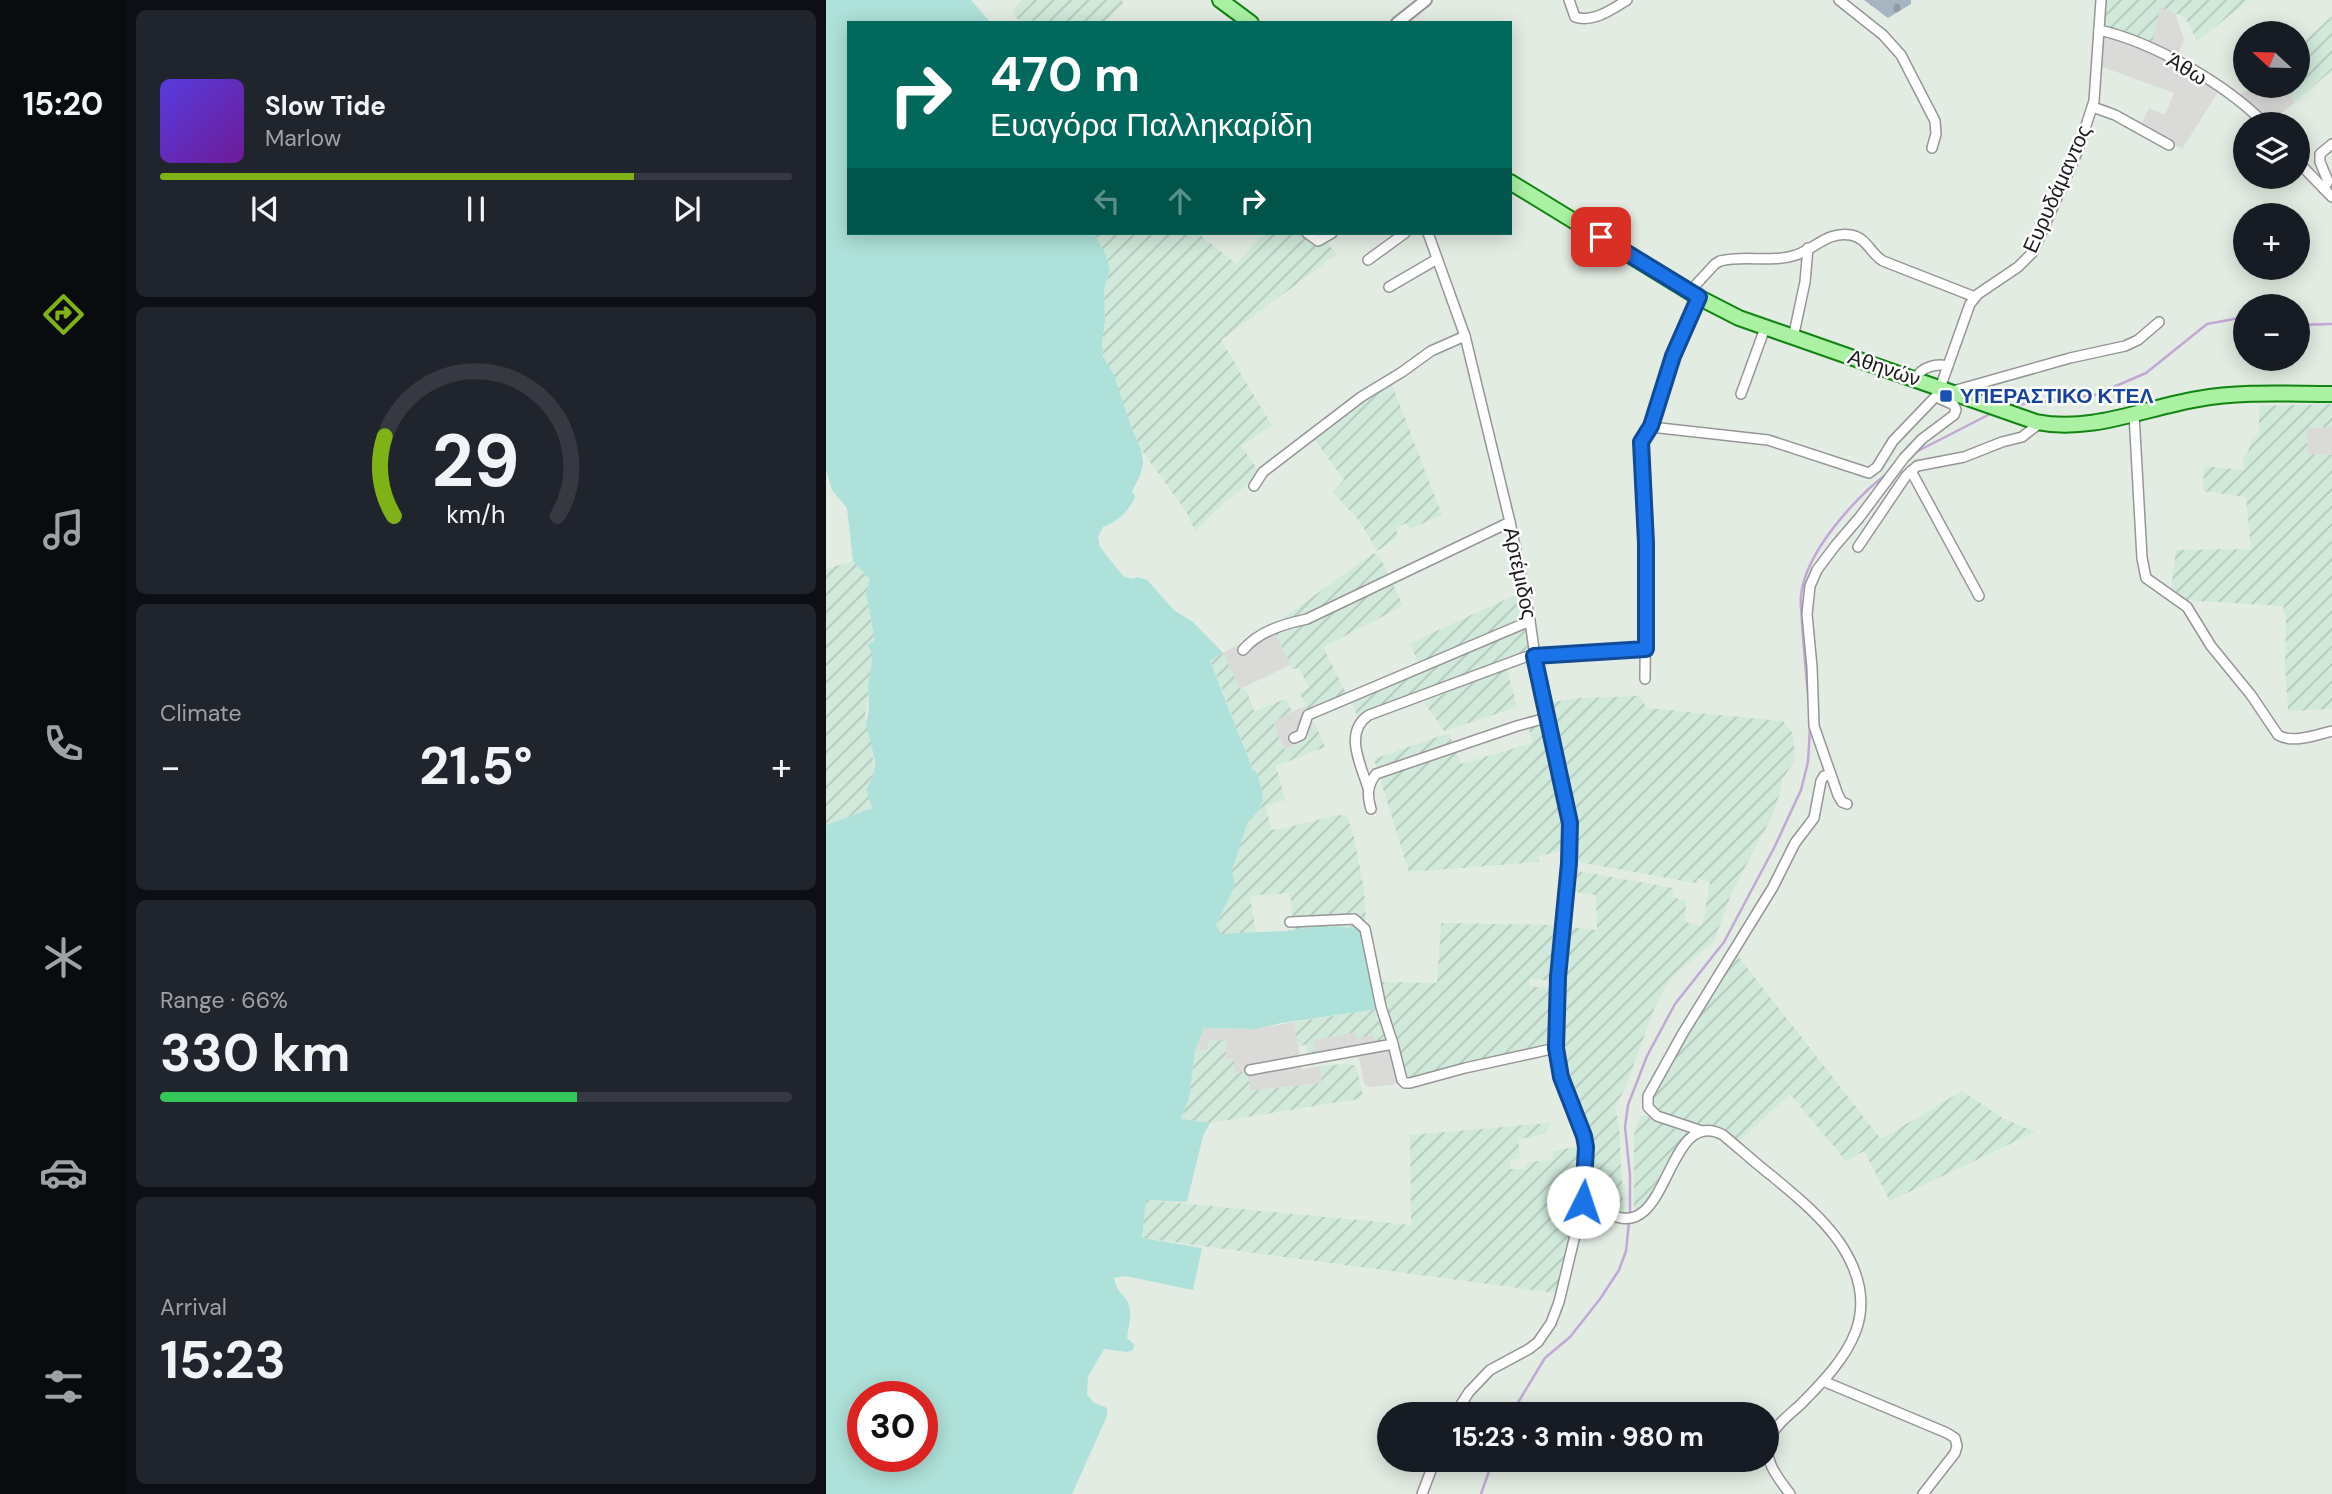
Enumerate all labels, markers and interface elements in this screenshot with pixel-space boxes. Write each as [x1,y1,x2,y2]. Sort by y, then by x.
north arrow [2233,21,2310,98]
map controls [2233,21,2310,371]
text: 470 m [990,42,1140,106]
street label: Άθω [2162,46,2212,92]
icon: right [875,49,966,140]
text: 15:20 [23,83,103,125]
text: Slow Tide [265,89,386,123]
text: Ευαγόρα Παλληκαρίδη [990,104,1313,146]
button: layers [2233,112,2310,189]
street label: Ευρυδάμαντος [2016,121,2098,257]
text: Marlow [265,123,341,153]
icon: left [1088,182,1126,220]
icon: ahead [1161,182,1199,220]
icon: right [1234,182,1272,220]
icon: previous [246,190,284,228]
icon: pause [457,190,495,228]
icon: next [668,190,706,228]
button: + [2233,203,2310,280]
pin [1571,207,1631,267]
icon: arrive [1582,218,1620,256]
icon: directions [39,290,88,339]
button: − [2233,294,2310,371]
street label: Αθηνών [1844,343,1924,393]
place label: ΥΠΕΡΑΣΤΙΚΟ ΚΤΕΛ [1960,382,2154,410]
marker: ΥΠΕΡΑΣΤΙΚΟ ΚΤΕΛ [1938,388,1954,404]
text: 29 [432,415,520,510]
text: km/h [446,498,506,531]
icon: music [39,505,88,554]
street label: Αρτέμιδος [1497,524,1543,622]
text: Climate [160,698,242,728]
icon: phone [39,719,88,768]
text: 21.5° [419,732,533,800]
text: − [160,742,181,792]
text: + [771,742,792,792]
icon: climate [39,933,88,982]
text: Range · 66% [160,985,288,1015]
text: 330 km [160,1019,351,1087]
icon: car [39,1148,88,1197]
position arrow [1546,1165,1620,1239]
text: Arrival [160,1292,227,1322]
text: 15:23 [160,1326,286,1394]
icon: filters [39,1362,88,1411]
speed limit sign: 30 [847,1381,938,1472]
text: 15:23 · 3 min · 980 m [1452,1420,1704,1454]

